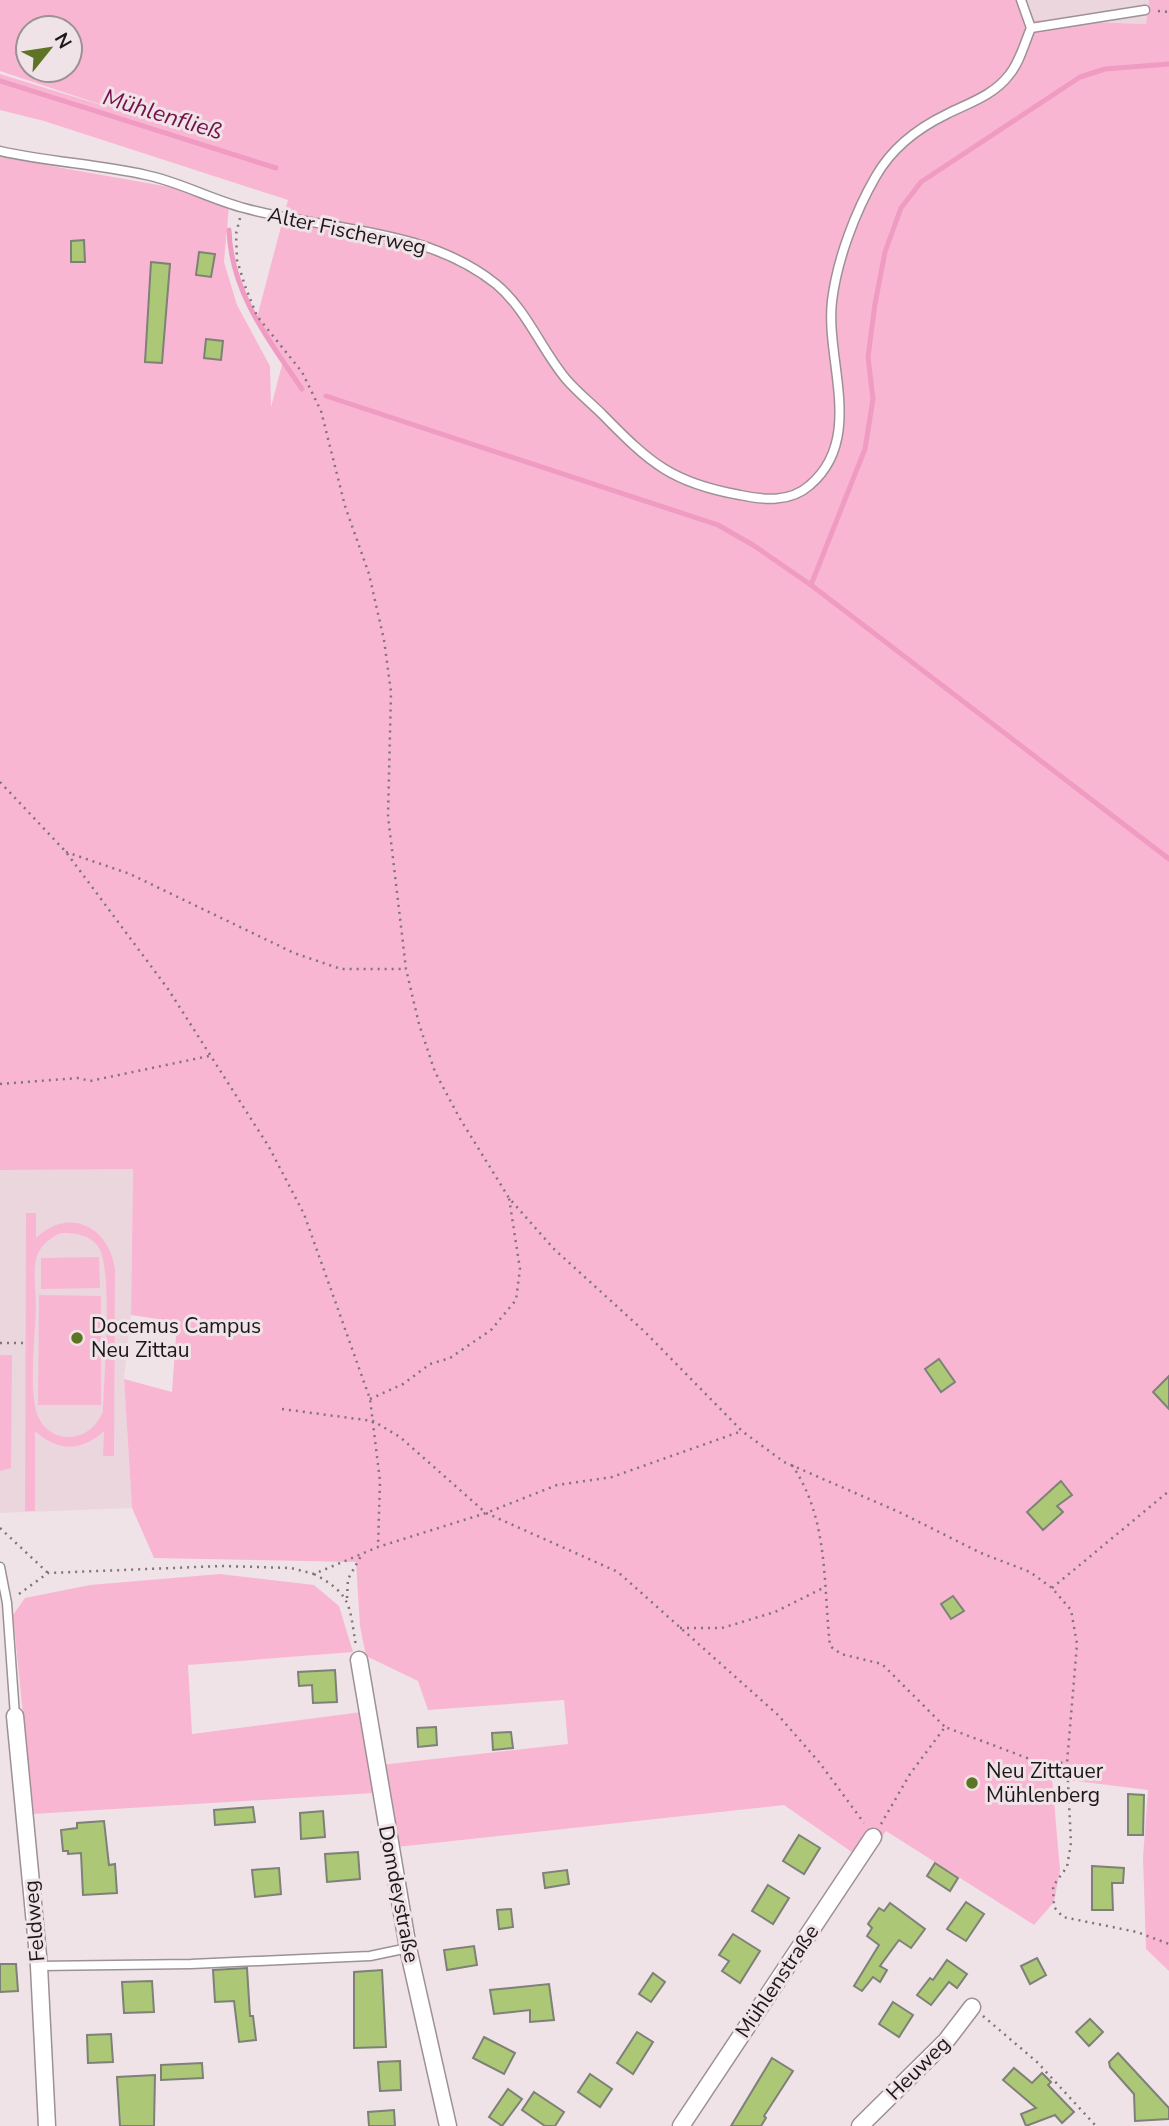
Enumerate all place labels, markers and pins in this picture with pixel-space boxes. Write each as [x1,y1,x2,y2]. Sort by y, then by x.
place label: Docemus Campus Neu Zittau [91,1312,261,1364]
marker: Docemus Campus Neu Zittau [69,1330,85,1346]
place label: Neu Zittauer Mühlenberg [986,1757,1104,1809]
marker: Neu Zittauer Mühlenberg [964,1775,980,1791]

